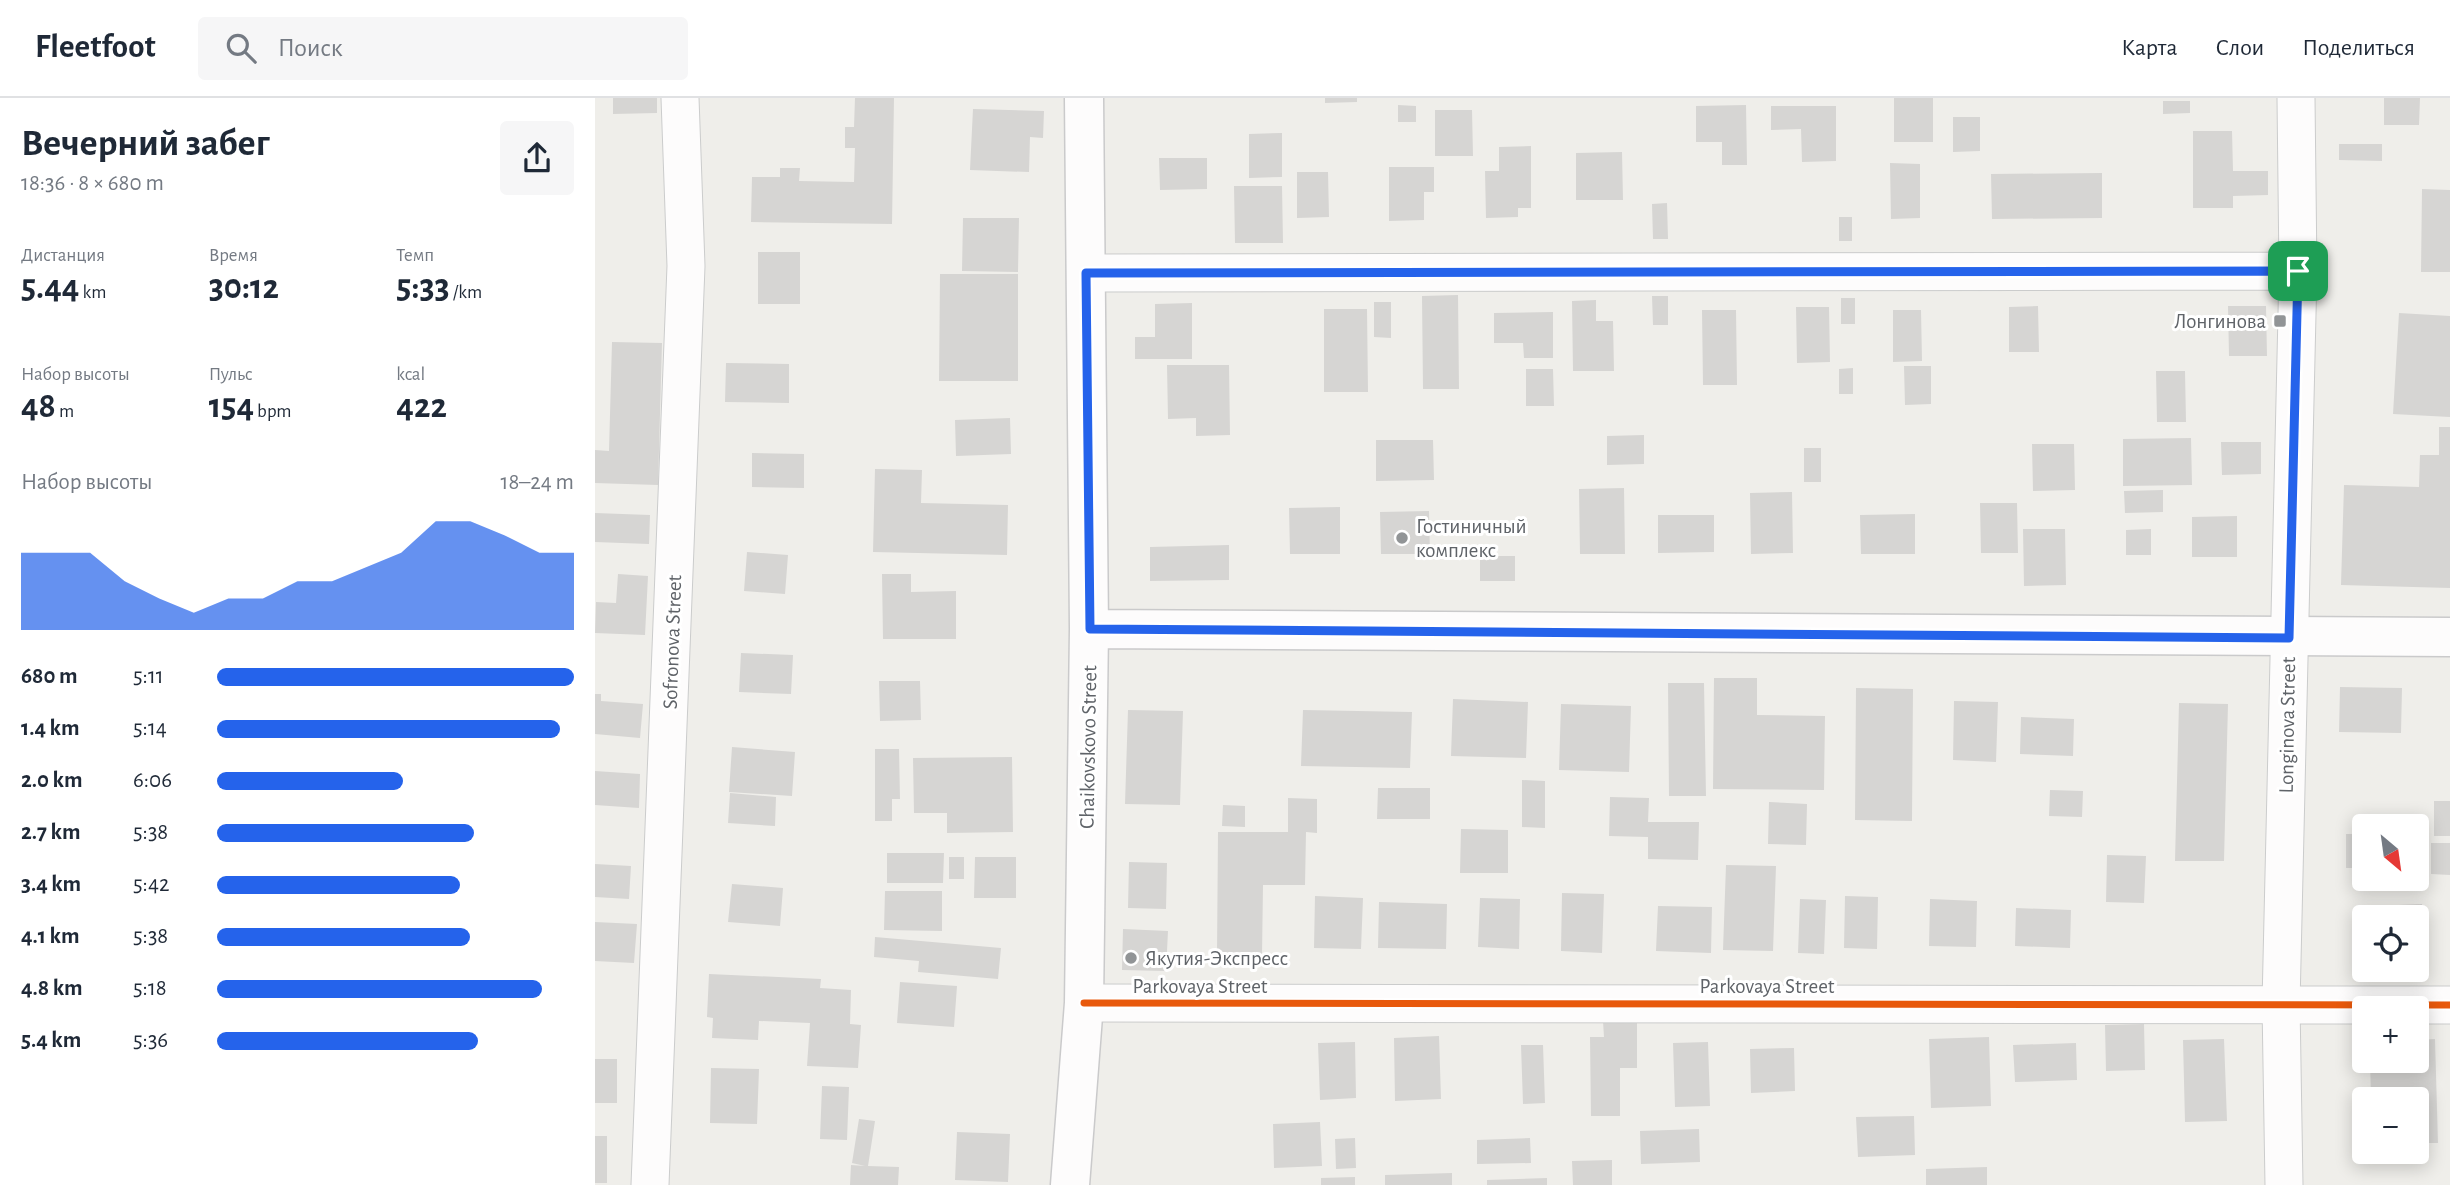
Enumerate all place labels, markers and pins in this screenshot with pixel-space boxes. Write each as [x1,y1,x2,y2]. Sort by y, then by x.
pin [2268,241,2328,301]
place label: Лонгинова [2174,311,2266,332]
marker: Лонгинова [2272,313,2288,329]
place label: Гостиничный комплекс [1416,516,1527,561]
marker: Гостиничный комплекс [1394,530,1410,546]
place label: Якутия-Экспресс [1145,948,1288,969]
marker: Якутия-Экспресс [1123,950,1139,966]

